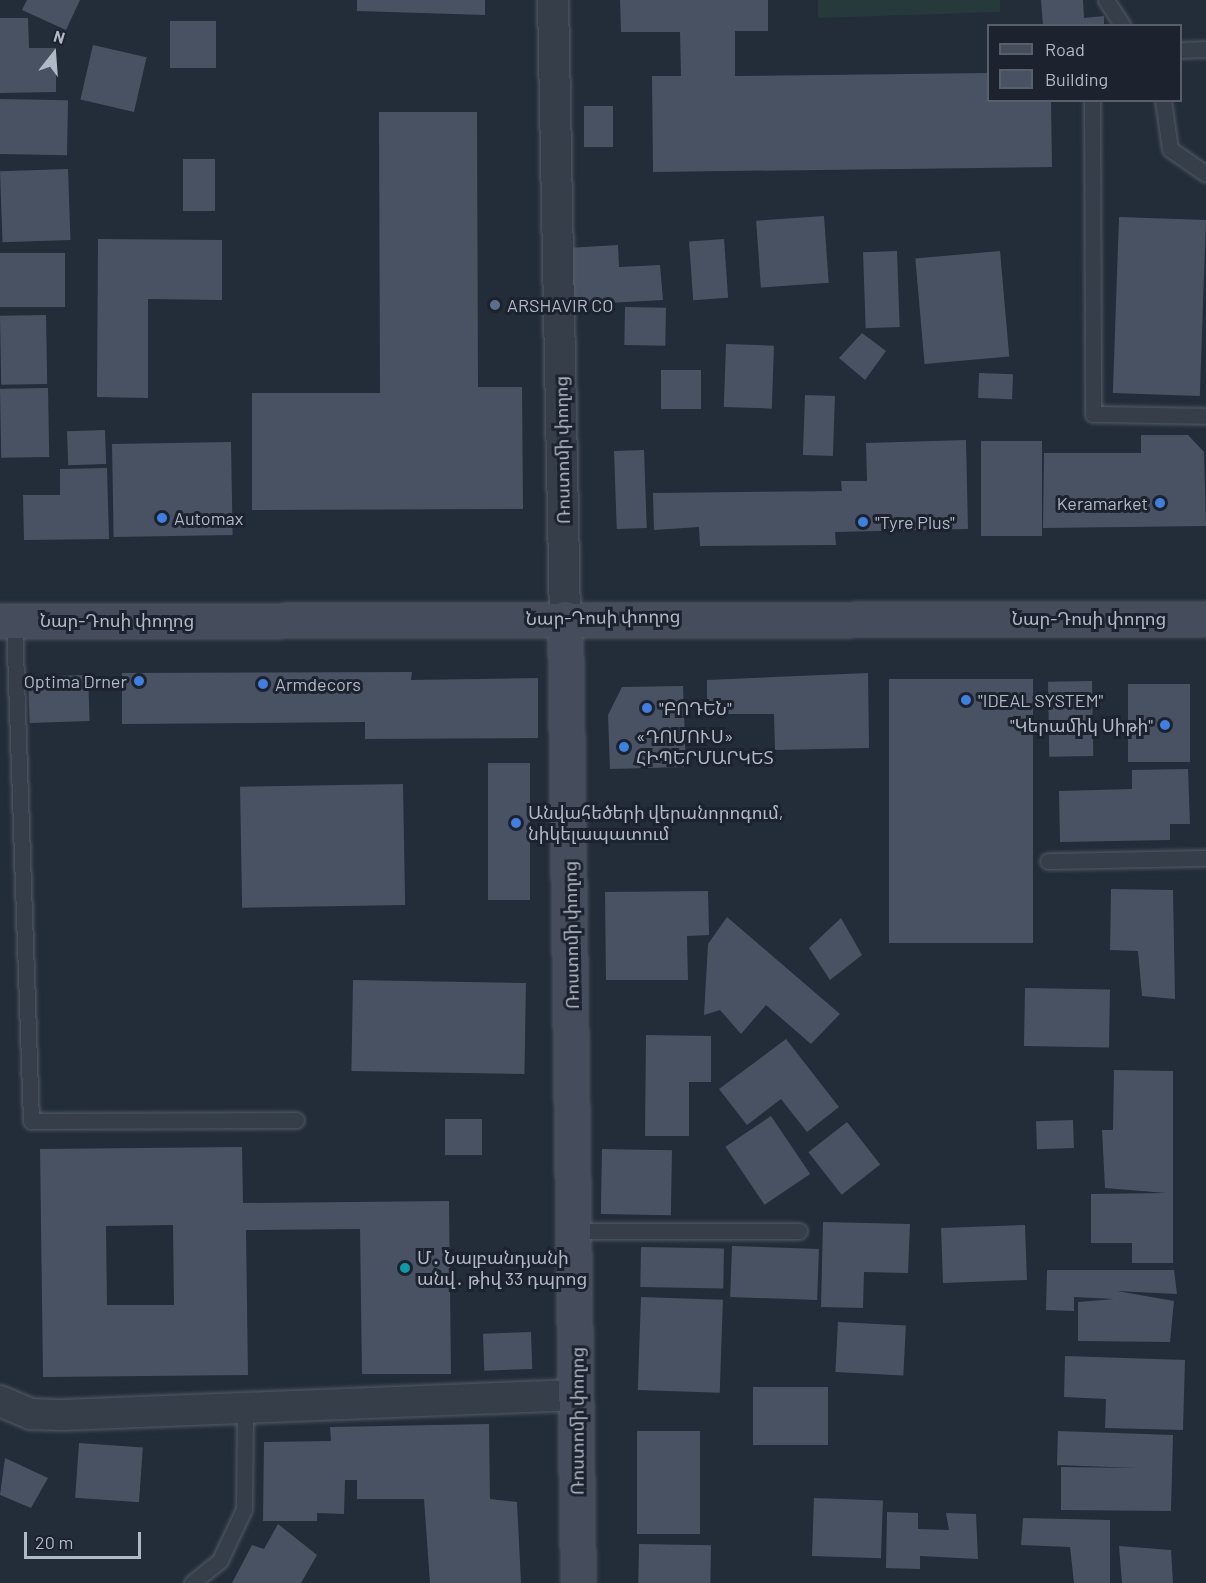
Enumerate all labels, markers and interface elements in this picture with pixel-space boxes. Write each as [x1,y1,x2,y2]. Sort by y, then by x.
north arrow [24,24,84,84]
legend [987,24,1182,102]
text: N [52,26,67,47]
text: Road [1045,38,1085,60]
text: Building [1045,68,1108,90]
place label: ARSHAVIR CO [507,294,613,316]
marker: ARSHAVIR CO [488,298,502,312]
street label: Ռոստոմի փողոց [550,376,574,524]
place label: Keramarket [1057,492,1148,514]
marker: Keramarket [1153,496,1167,510]
place label: Automax [174,507,243,529]
marker: Automax [155,511,169,525]
place label: "Tyre Plus" [875,511,955,533]
marker: "Tyre Plus" [856,515,870,529]
street label: Նար-Դոսի փողոց [525,605,681,629]
street label: Նար-Դոսի փողոց [1012,607,1166,629]
street label: Նար-Դոսի փողոց [40,609,194,631]
place label: Optima Drner [24,670,127,692]
place label: Armdecors [275,673,361,695]
marker: Optima Drner [132,674,146,688]
marker: Armdecors [256,677,270,691]
place label: "IDEAL SYSTEM" [978,689,1103,711]
marker: "IDEAL SYSTEM" [959,693,973,707]
place label: "ԲՈԴԵՆ" [659,697,732,719]
marker: "ԲՈԴԵՆ" [640,701,654,715]
place label: "Կերամիկ Սիթի" [1010,714,1153,736]
marker: "Կերամիկ Սիթի" [1158,718,1172,732]
place label: «ԴՈՄՈՒՍ» ՀԻՊԵՐՄԱՐԿԵՏ [636,726,774,768]
marker: «ԴՈՄՈՒՍ» ՀԻՊԵՐՄԱՐԿԵՏ [617,740,631,754]
place label: Անվահեծերի վերանորոգում, նիկելապատում [528,802,784,844]
marker: Անվահեծերի վերանորոգում, նիկելապատում [509,816,523,830]
street label: Ռոստոմի փողոց [559,861,583,1009]
place label: Մ․ Նալբանդյանի անվ․ թիվ 33 դպրոց [417,1247,587,1290]
marker: Մ․ Նալբանդյանի անվ․ թիվ 33 դպրոց [398,1261,412,1275]
street label: Ռոստոմի փողոց [566,1347,588,1495]
scale bar [27,1520,144,1558]
text: 20 m [35,1531,73,1553]

